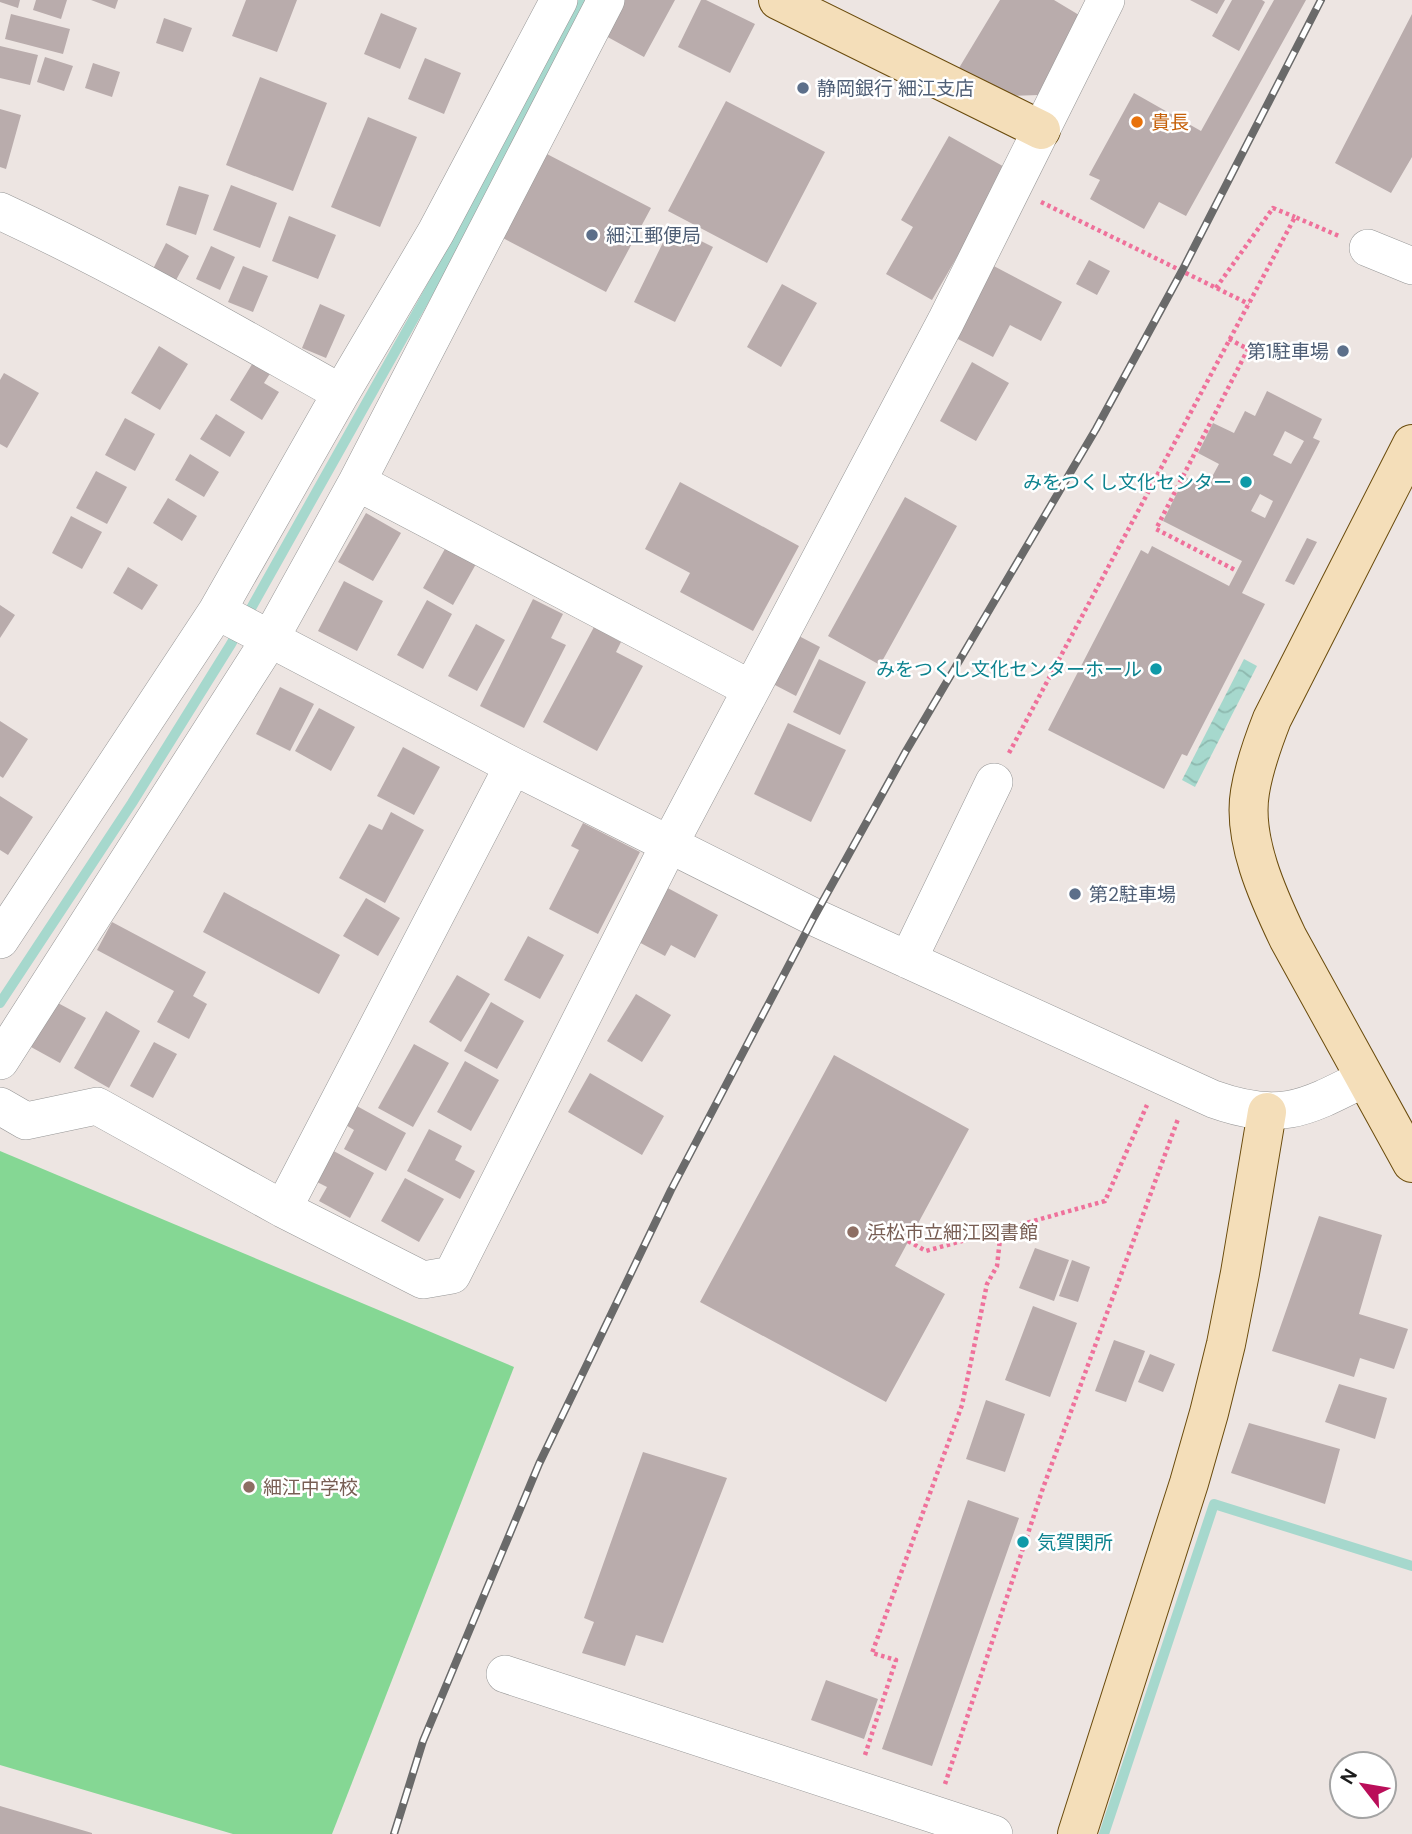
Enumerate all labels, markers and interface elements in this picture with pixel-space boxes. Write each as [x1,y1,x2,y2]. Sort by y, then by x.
place label: 静岡銀行 細江支店 [817,76,974,101]
marker: 静岡銀行 細江支店 [795,80,811,96]
place label: 貴長 [1151,110,1189,135]
marker: 貴長 [1129,114,1145,130]
place label: 細江郵便局 [606,223,701,248]
marker: 細江郵便局 [584,227,600,243]
place label: 第1駐車場 [1247,339,1329,364]
marker: 第1駐車場 [1335,343,1351,359]
place label: みをつくし文化センター [1023,470,1232,495]
marker: みをつくし文化センター [1238,474,1254,490]
place label: みをつくし文化センターホール [876,657,1142,682]
marker: みをつくし文化センターホール [1148,661,1164,677]
place label: 第2駐車場 [1089,882,1176,907]
marker: 第2駐車場 [1067,886,1083,902]
place label: 浜松市立細江図書館 [867,1220,1038,1245]
marker: 浜松市立細江図書館 [845,1224,861,1240]
place label: 細江中学校 [263,1475,358,1500]
marker: 細江中学校 [241,1479,257,1495]
place label: 気賀関所 [1037,1530,1113,1555]
marker: 気賀関所 [1015,1534,1031,1550]
north arrow [1328,1750,1398,1820]
text: N [1335,1764,1363,1789]

